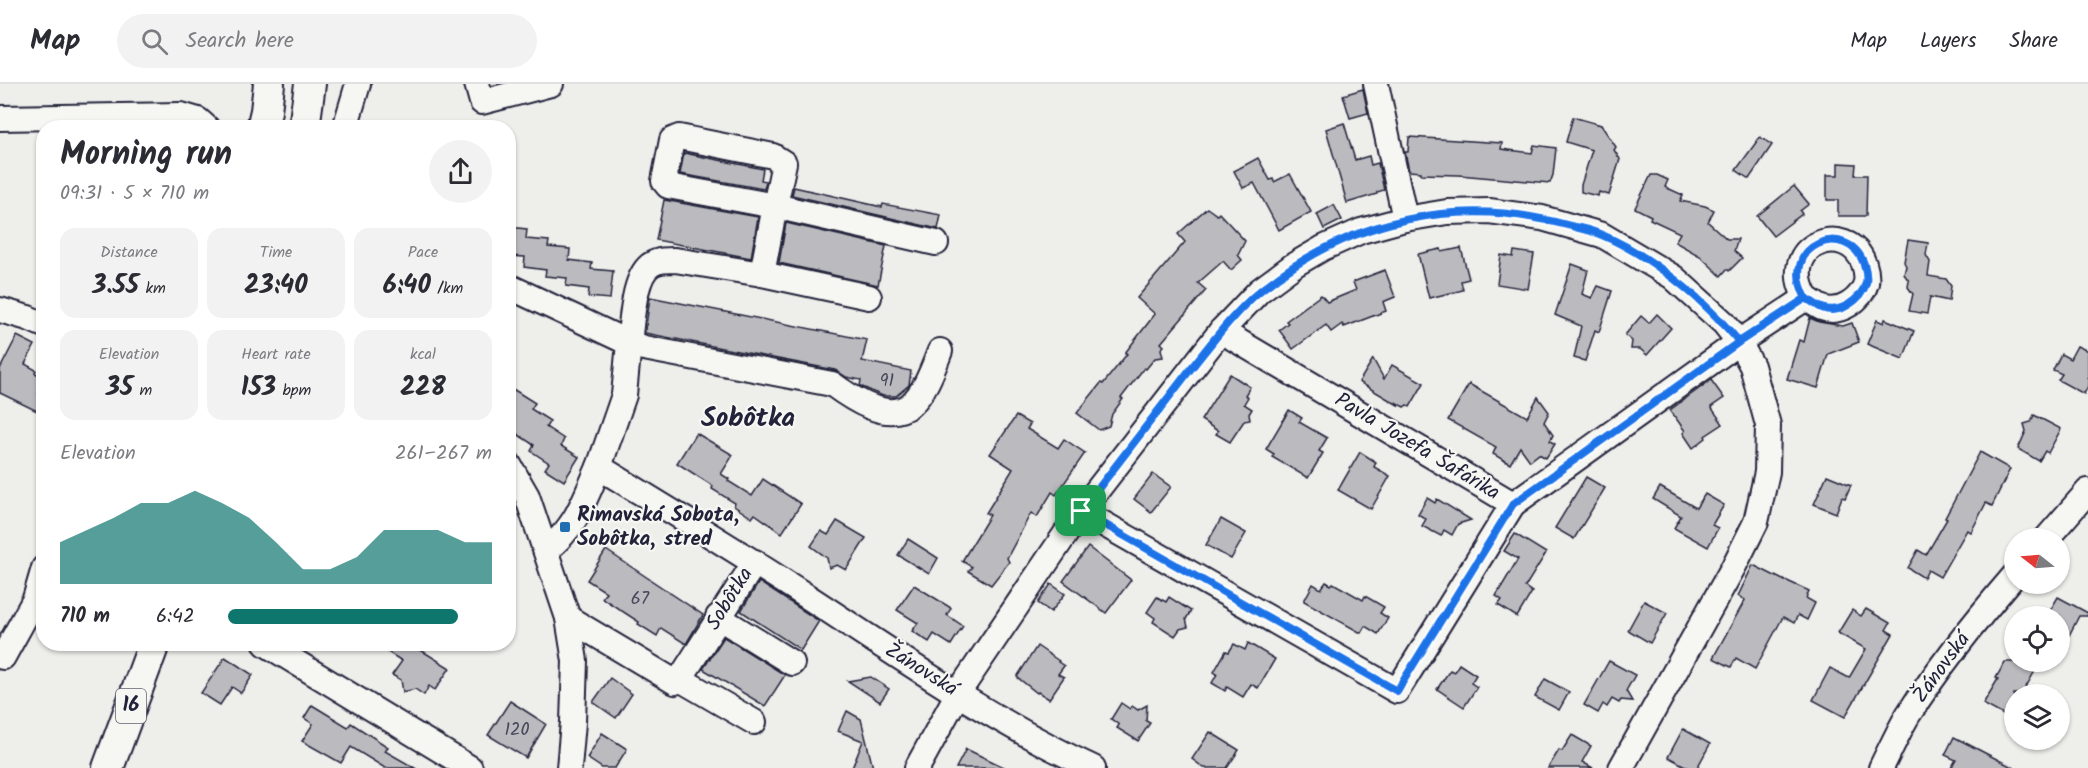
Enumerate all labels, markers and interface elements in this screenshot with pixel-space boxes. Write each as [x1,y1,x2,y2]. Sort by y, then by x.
search box [117,14,537,68]
text: Map [30,19,81,64]
text: Search here [186,24,294,59]
icon: search [138,25,171,58]
text: Map [1850,25,1887,58]
text: Layers [1920,25,1976,58]
text: Share [2009,25,2058,58]
text: Morning run [60,129,232,182]
button: share [429,140,492,203]
text: 09:31 · 5 × 710 m [60,178,209,210]
text: Distance [100,240,158,265]
text: Time [260,240,292,265]
text: Pace [408,240,438,265]
text: 3.55 [92,265,139,307]
text: 23:40 [244,265,308,307]
text: 6:40 [383,265,431,307]
text: km [139,276,166,301]
text: /km [431,276,463,301]
text: Elevation [99,342,159,367]
text: Heart rate [241,342,311,367]
text: kcal [410,342,436,367]
text: 35 [106,367,133,409]
text: 153 [241,367,276,409]
text: 228 [400,367,446,409]
house number: 91 [880,367,894,396]
text: m [133,378,152,403]
text: bpm [276,378,311,403]
street label: Pavla Jozefa Šafárika [1328,384,1506,510]
district label: Sobôtka [701,397,795,440]
text: Elevation [60,438,136,470]
text: 261–267 m [395,438,492,470]
pin [1055,485,1106,536]
icon: arrive [1064,494,1097,527]
place label: Rimavská Sobota, Sobôtka, stred [577,499,739,556]
marker: Rimavská Sobota, Sobôtka, stred [558,520,572,534]
north arrow [2004,528,2070,594]
map controls [2004,528,2070,750]
street label: Sobôtka [698,561,762,637]
house number: 67 [631,585,650,614]
text: 710 m [60,601,110,633]
text: 6:42 [156,601,195,633]
button: locate [2004,606,2070,672]
street label: Žánovská [1905,624,1980,711]
street label: Žánovská [878,634,966,707]
button: layers [2004,684,2070,750]
road number: 16 [116,689,146,723]
house number: 120 [504,716,530,745]

